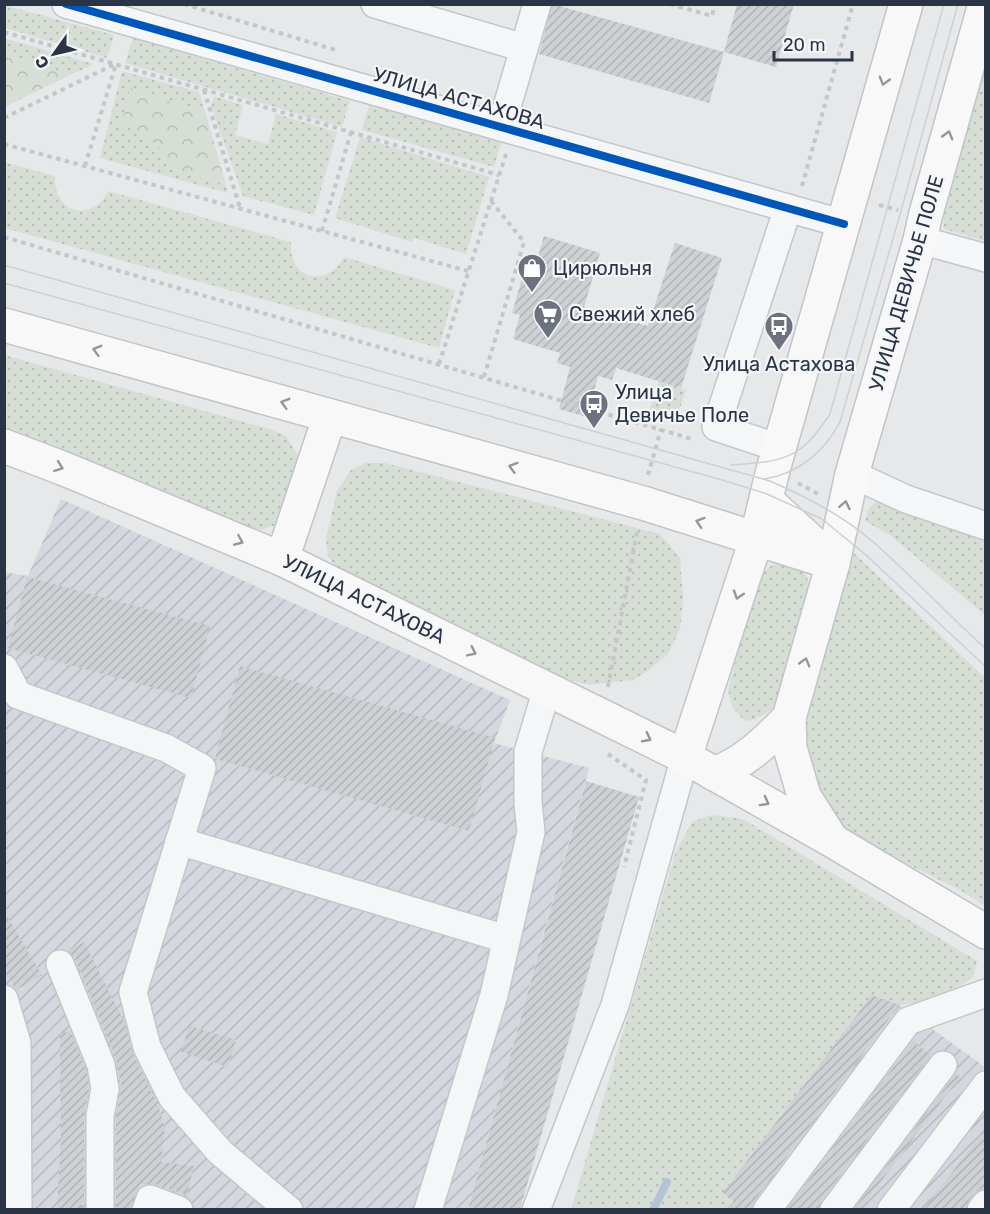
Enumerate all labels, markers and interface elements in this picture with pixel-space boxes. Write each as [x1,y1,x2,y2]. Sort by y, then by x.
north arrow [24,24,84,84]
scale bar [774,24,852,62]
text: 20 m [783,34,825,56]
text: С [31,52,53,72]
street label: УЛИЦА АСТАХОВА [370,62,548,134]
one-way arrow [879,75,891,86]
one-way arrow [941,130,953,141]
street label: УЛИЦА ДЕВИЧЬЕ ПОЛЕ [864,172,948,394]
shop icon: Цирюльня [516,252,548,294]
place label: Цирюльня [553,256,652,280]
supermarket icon: Свежий хлеб [532,298,564,340]
place label: Свежий хлеб [569,302,695,326]
bus stop icon: Улица Астахова [763,310,795,352]
one-way arrow [92,345,102,358]
place label: Улица Астахова [703,352,855,376]
place label: Улица Девичье Поле [615,380,749,427]
bus stop icon: Улица Девичье Поле [578,388,610,430]
one-way arrow [280,398,291,410]
one-way arrow [53,460,64,472]
one-way arrow [508,462,519,474]
one-way arrow [838,501,851,511]
one-way arrow [695,516,706,529]
one-way arrow [233,534,244,546]
street label: УЛИЦА АСТАХОВА [279,549,449,649]
one-way arrow [732,589,745,600]
one-way arrow [466,645,477,657]
one-way arrow [798,657,810,668]
one-way arrow [641,731,652,743]
one-way arrow [758,795,769,807]

